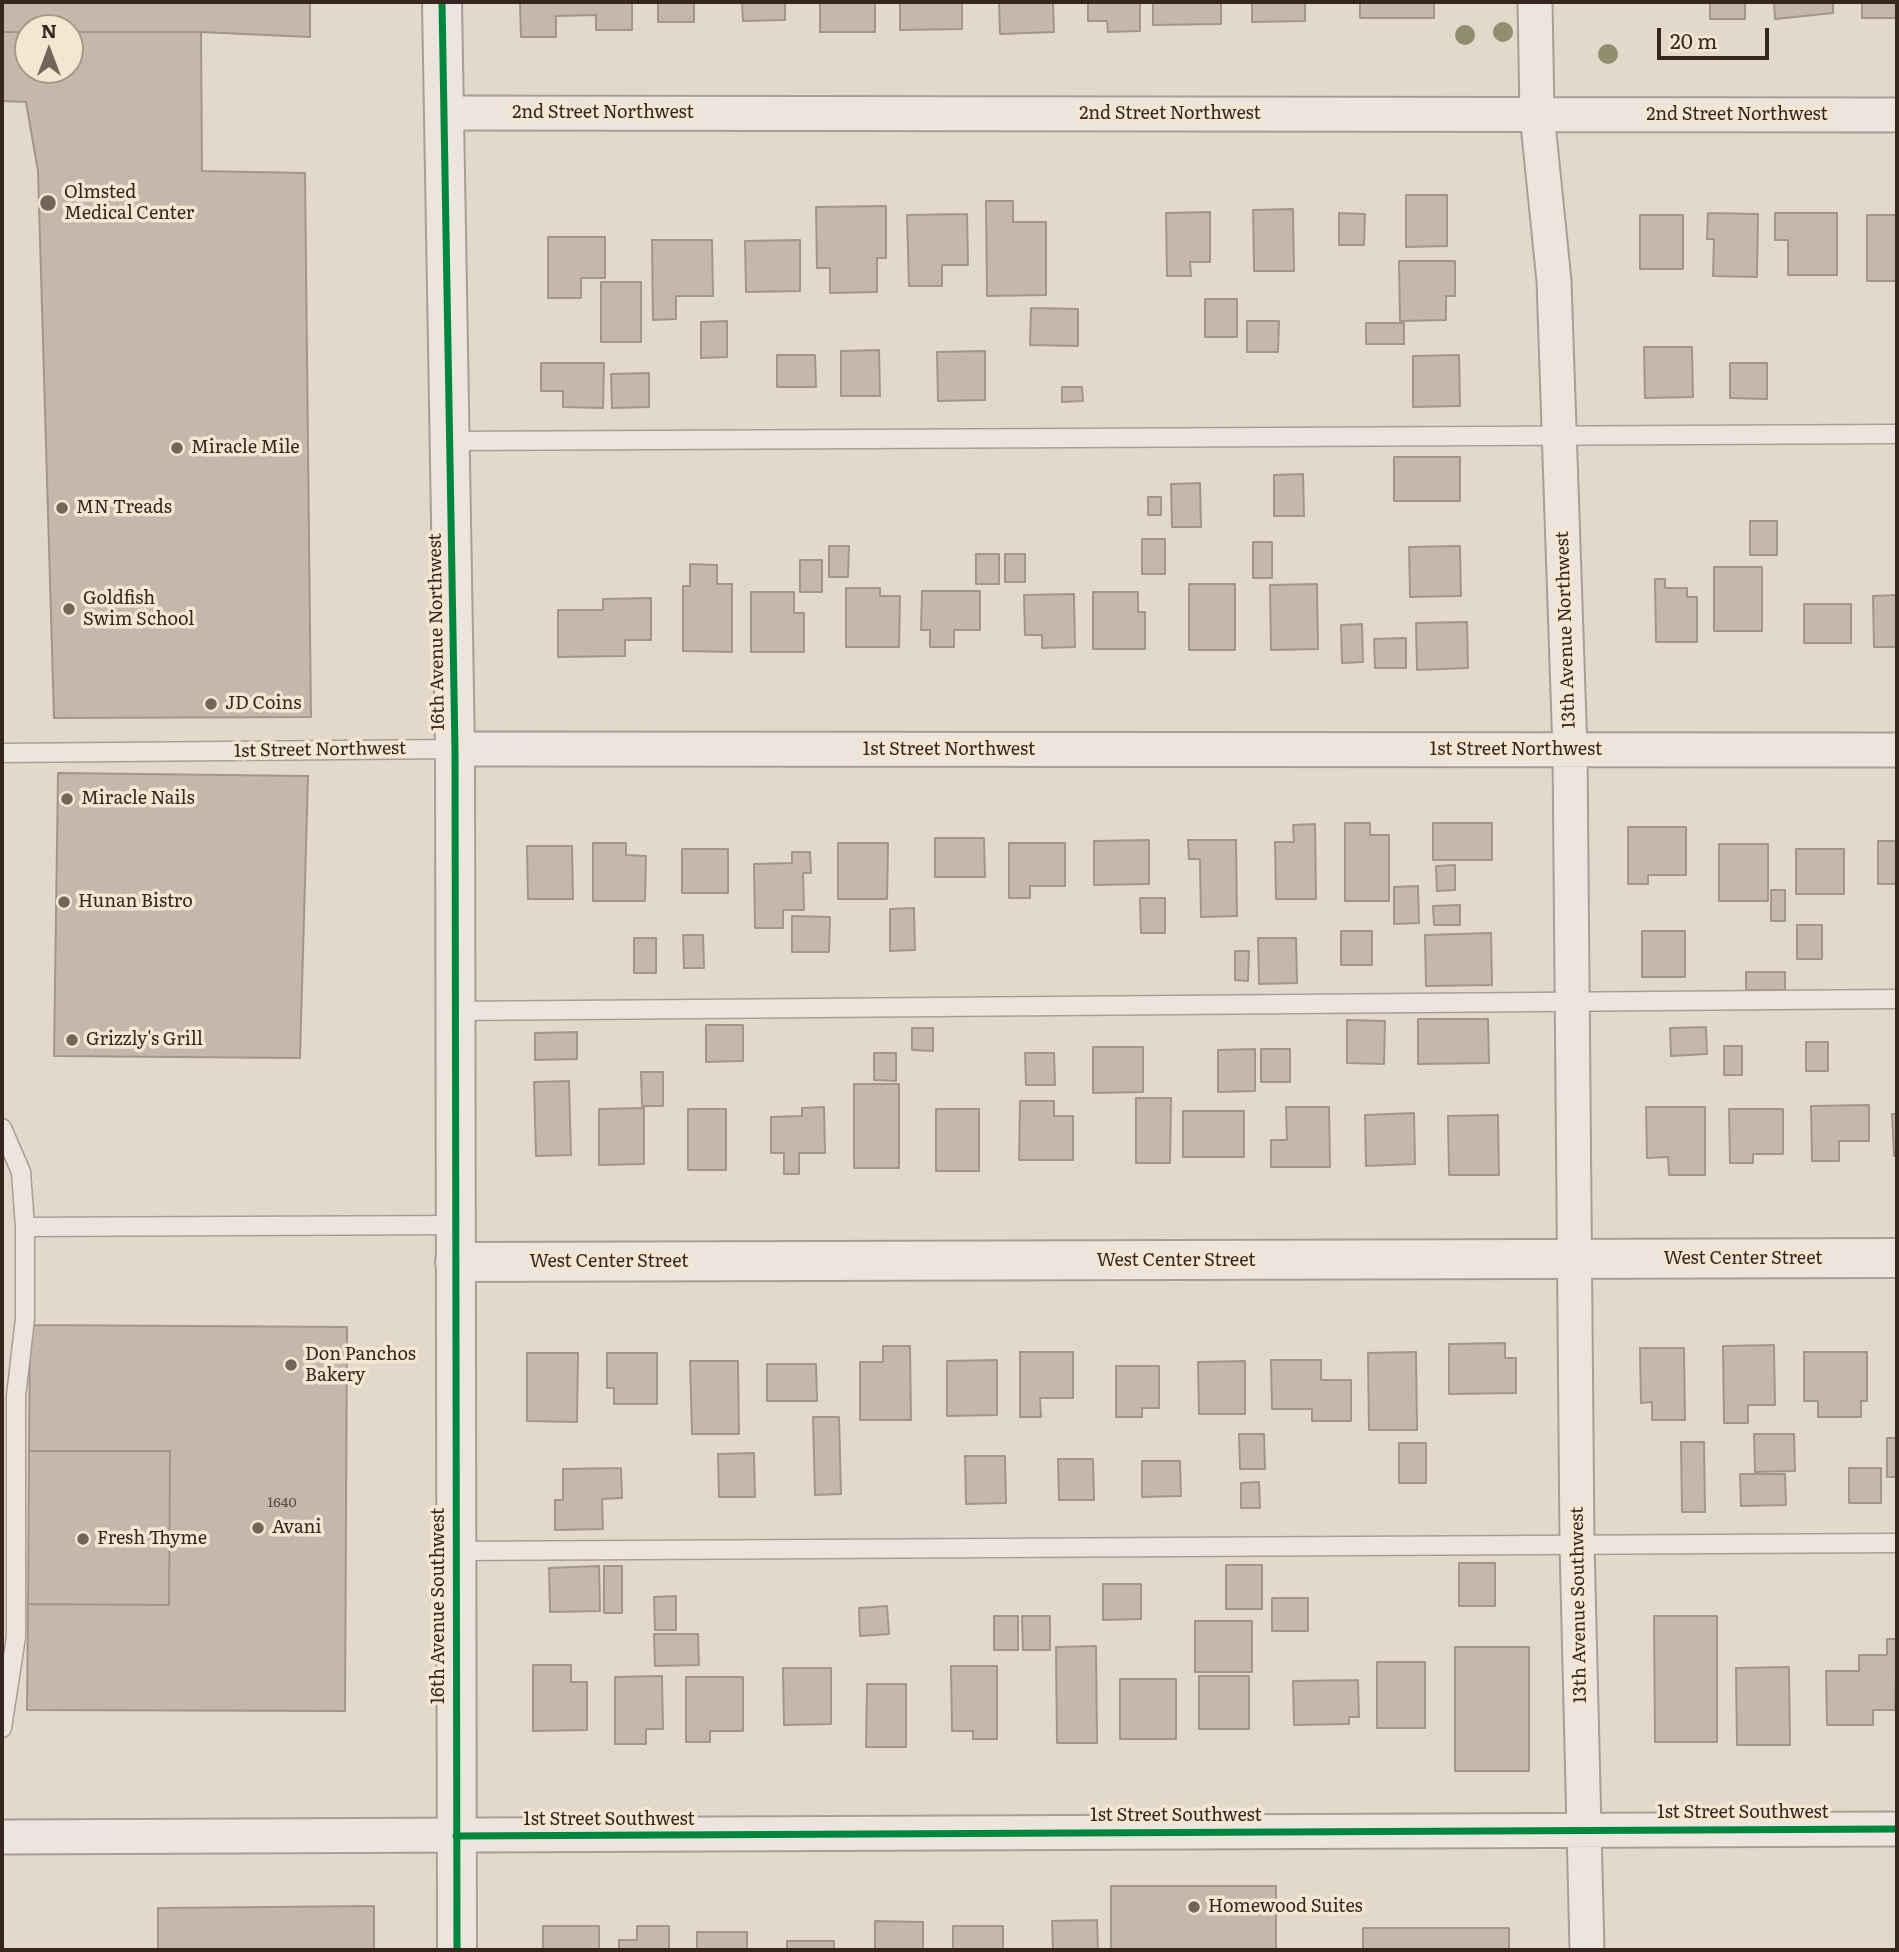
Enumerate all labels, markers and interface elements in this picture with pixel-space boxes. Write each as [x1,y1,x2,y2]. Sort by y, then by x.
north arrow [14,14,84,84]
scale bar [1661,14,1773,58]
text: N [41,16,57,44]
text: 20 m [1670,24,1717,55]
street label: 2nd Street Northwest [512,102,694,124]
street label: 2nd Street Northwest [1079,103,1261,125]
street label: 2nd Street Northwest [1646,104,1828,126]
place label: Olmsted Medical Center [64,182,194,224]
marker: Olmsted Medical Center [38,193,58,213]
place label: Miracle Mile [191,437,300,459]
marker: Miracle Mile [169,440,185,456]
place label: MN Treads [76,497,172,519]
marker: MN Treads [54,500,70,516]
street label: 13th Avenue Northwest [1552,531,1580,729]
street label: 16th Avenue Northwest [424,533,450,731]
place label: Goldfish Swim School [83,588,194,630]
marker: Goldfish Swim School [61,601,77,617]
place label: JD Coins [225,693,301,715]
marker: JD Coins [203,696,219,712]
street label: 1st Street Northwest [234,738,406,762]
street label: 1st Street Northwest [863,739,1035,761]
street label: 1st Street Northwest [1430,739,1602,761]
place label: Miracle Nails [81,788,195,810]
marker: Miracle Nails [59,791,75,807]
place label: Hunan Bistro [78,891,193,913]
marker: Hunan Bistro [56,894,72,910]
place label: Grizzly's Grill [86,1029,203,1051]
marker: Grizzly's Grill [64,1032,80,1048]
street label: West Center Street [1663,1248,1823,1270]
street label: West Center Street [1096,1250,1256,1272]
street label: West Center Street [529,1251,689,1273]
place label: Don Panchos Bakery [305,1344,416,1386]
marker: Don Panchos Bakery [283,1357,299,1373]
house number: 1640 [267,1495,297,1511]
street label: 13th Avenue Southwest [1566,1506,1592,1704]
street label: 16th Avenue Southwest [428,1508,450,1704]
place label: Avani [272,1517,321,1539]
marker: Avani [250,1520,266,1536]
place label: Fresh Thyme [97,1528,207,1550]
marker: Fresh Thyme [75,1531,91,1547]
street label: 1st Street Southwest [1657,1802,1829,1824]
street label: 1st Street Southwest [1090,1805,1262,1827]
street label: 1st Street Southwest [523,1809,695,1831]
place label: Homewood Suites [1208,1896,1363,1918]
marker: Homewood Suites [1186,1899,1202,1915]

